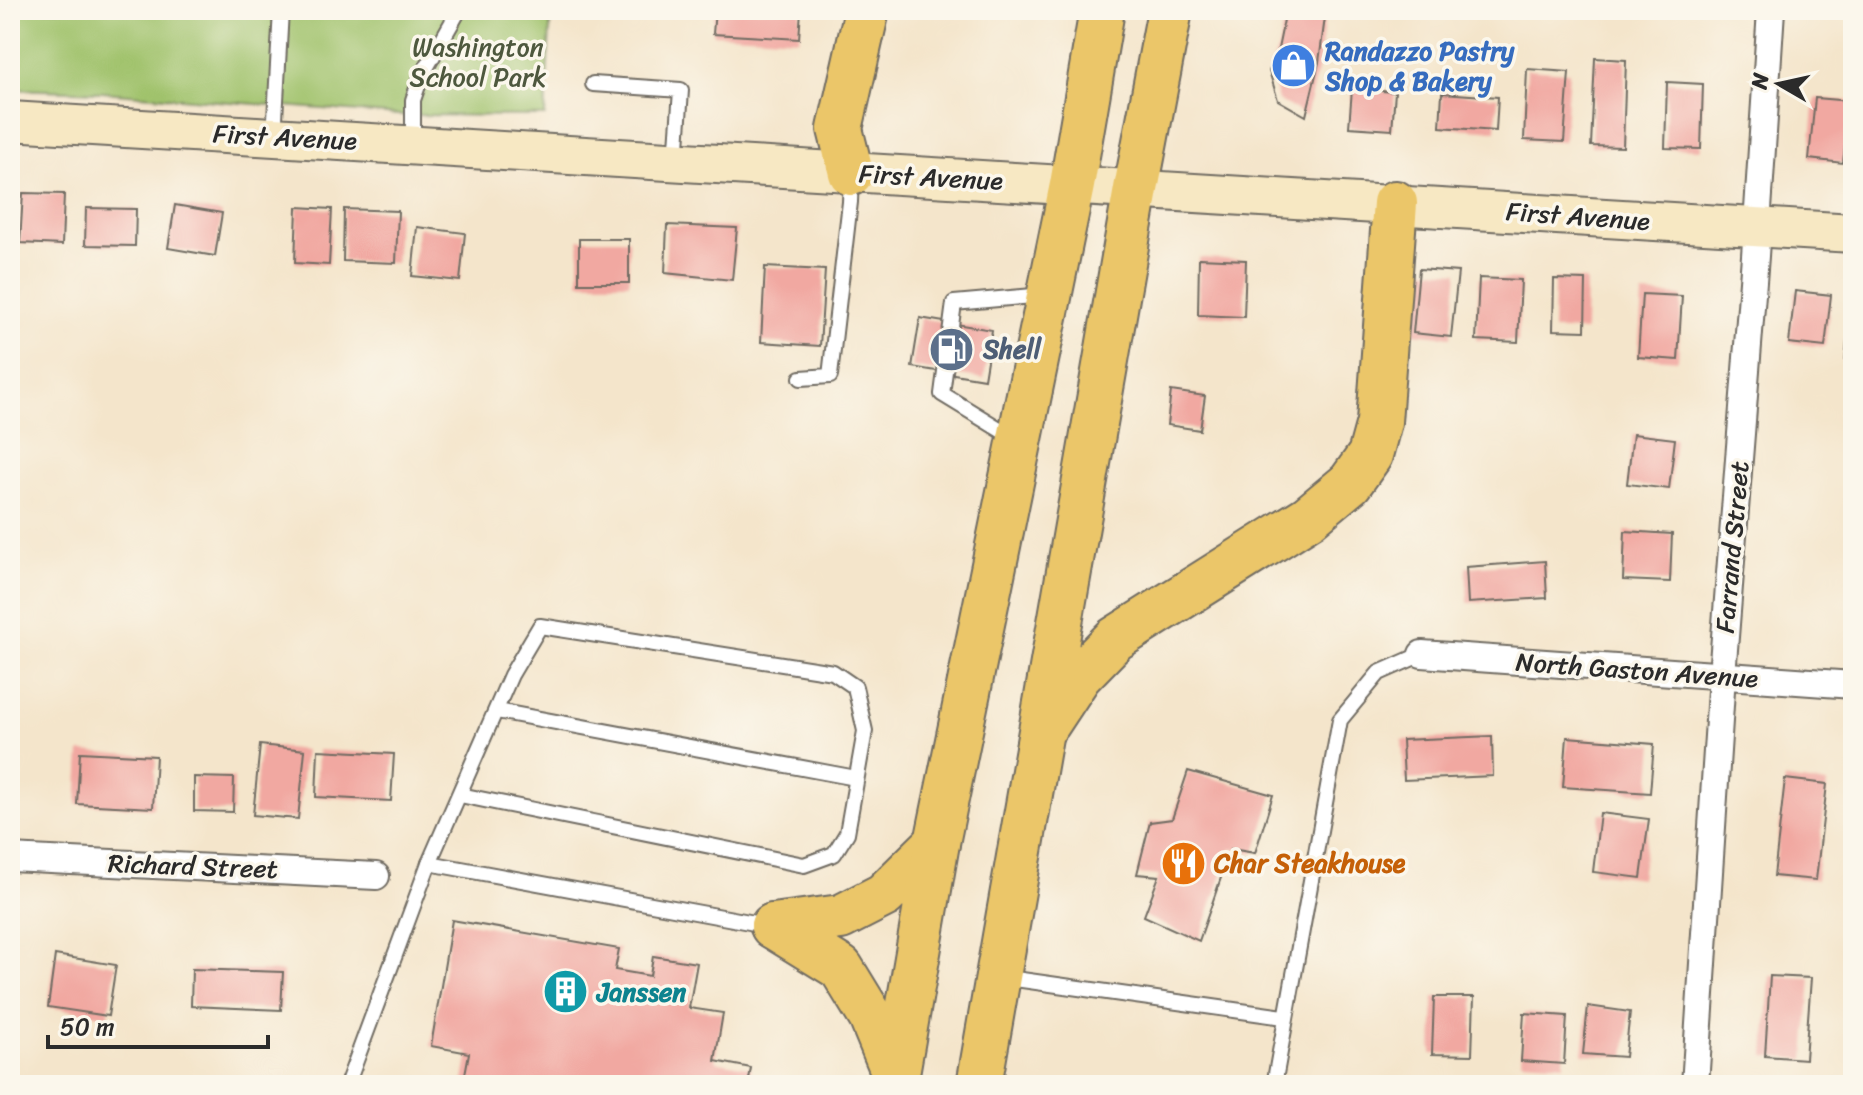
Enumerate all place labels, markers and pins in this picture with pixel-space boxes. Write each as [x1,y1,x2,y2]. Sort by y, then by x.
place label: Randazzo Pastry Shop & Bakery [1324,28,1515,104]
shop icon: Randazzo Pastry Shop & Bakery [1270,42,1318,90]
fuel station icon: Shell [928,325,976,373]
place label: Shell [982,326,1043,372]
restaurant icon: Char Steakhouse [1159,839,1207,887]
place label: Char Steakhouse [1213,840,1406,886]
building icon: Janssen [542,968,590,1016]
place label: Janssen [595,969,686,1015]

